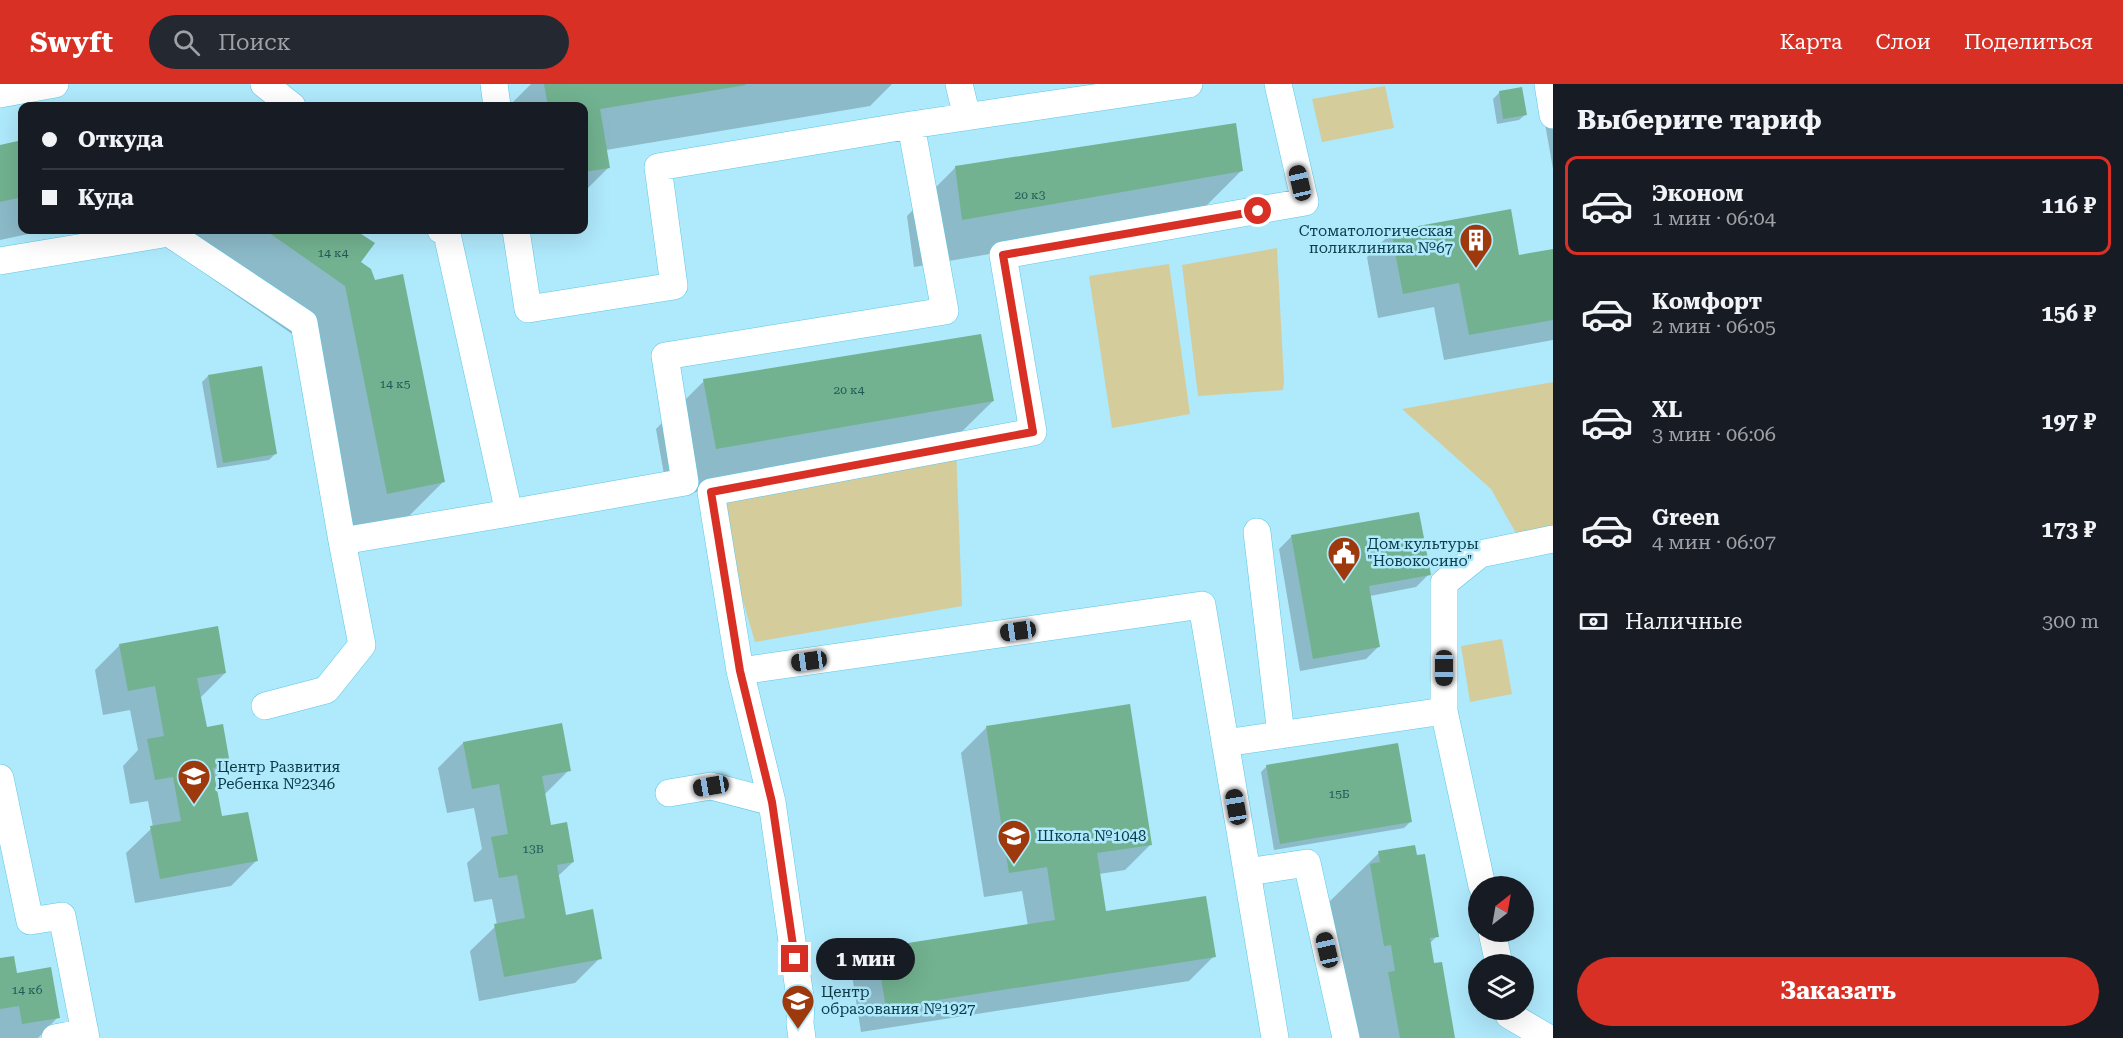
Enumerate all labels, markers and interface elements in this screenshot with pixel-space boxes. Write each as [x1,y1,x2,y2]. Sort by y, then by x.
search box [149,15,569,69]
text: Swyft [30,26,113,59]
icon: search [170,26,203,59]
text: Поиск [218,30,291,55]
text: Карта [1780,30,1843,54]
text: Слои [1876,30,1931,54]
text: Поделиться [1964,30,2093,54]
text: Выберите тариф [1577,104,1822,136]
text: Откуда [78,127,163,152]
car [1287,163,1313,203]
icon: car [1580,179,1634,233]
text: Эконом [1652,181,1743,206]
text: Куда [78,185,134,210]
house number: 20 к3 [1015,188,1046,202]
text: 116 ₽ [2041,193,2096,218]
route start [1244,197,1271,224]
text: 1 мин · 06:04 [1652,206,1776,230]
place label: Стоматологическая поликлиника №67 [1299,222,1453,257]
building icon: Стоматологическая поликлиника №67 [1458,222,1494,269]
house number: 14 к4 [318,246,349,260]
icon: car [1580,287,1634,341]
text: Комфорт [1652,289,1762,314]
text: 156 ₽ [2041,301,2096,326]
text: 2 мин · 06:05 [1652,314,1776,338]
house number: 14 к5 [380,377,411,391]
house number: 20 к4 [834,383,865,397]
icon: car [1580,395,1634,449]
text: XL [1652,397,1682,422]
text: 197 ₽ [2041,409,2096,434]
text: 3 мин · 06:06 [1652,422,1776,446]
icon: car [1580,503,1634,557]
text: Green [1652,505,1720,530]
text: 173 ₽ [2041,517,2096,542]
text: 4 мин · 06:07 [1652,530,1776,554]
public building icon: Дом культуры "Новокосино" [1326,535,1362,582]
place label: Дом культуры "Новокосино" [1367,535,1479,570]
icon: cash [1577,605,1610,638]
text: Наличные [1625,609,1742,634]
text: 300 m [2042,609,2099,633]
car [999,620,1037,642]
car [790,650,828,672]
car [1435,650,1453,686]
school or university icon: Центр Развития Ребенка №2346 [176,758,212,805]
place label: Центр Развития Ребенка №2346 [217,758,340,793]
car [692,774,730,798]
house number: 15Б [1328,787,1350,801]
car [1224,788,1248,826]
school or university icon: Школа №1048 [996,818,1032,865]
place label: Школа №1048 [1037,827,1146,845]
house number: 13В [522,842,544,856]
north arrow [1468,876,1534,942]
map controls [1468,876,1534,1020]
car [1314,930,1340,970]
callout: 1 мин [816,938,915,980]
route end [781,945,808,972]
text: 1 мин [836,947,895,971]
button: layers [1468,954,1534,1020]
button: Заказать [1577,957,2099,1026]
house number: 14 к6 [12,983,43,997]
school or university icon: Центр образования №1927 [780,983,816,1030]
place label: Центр образования №1927 [821,983,975,1018]

